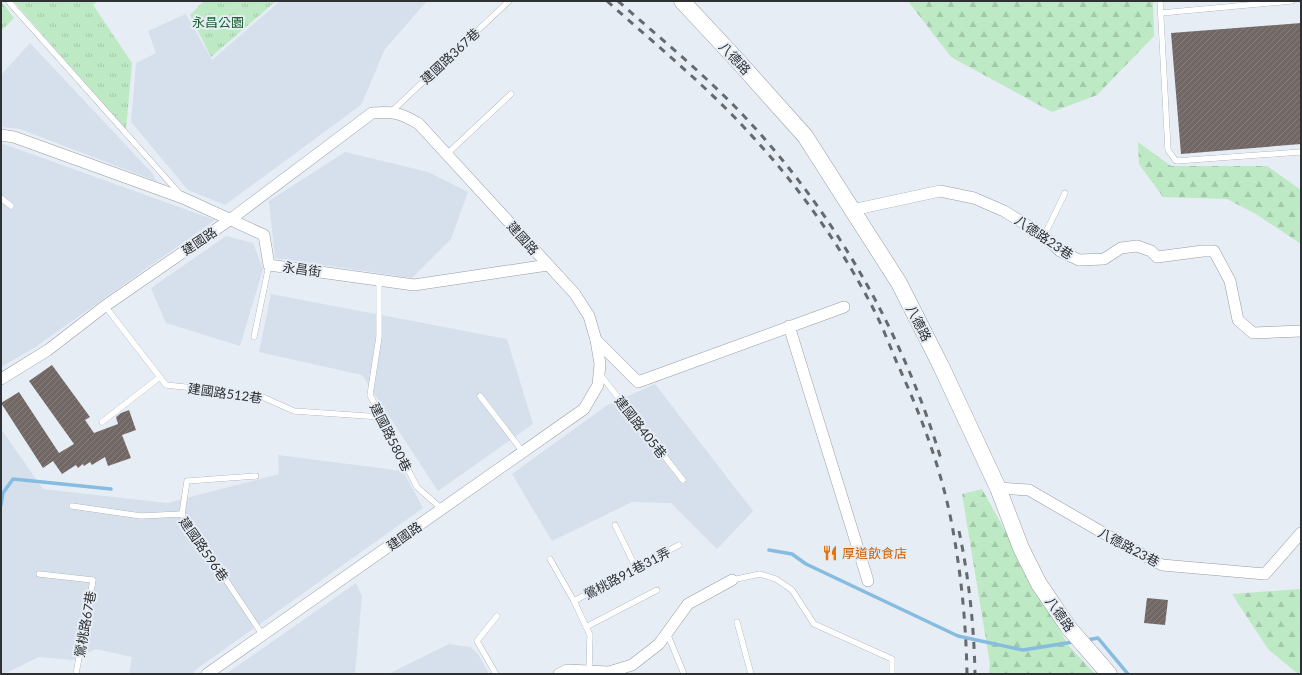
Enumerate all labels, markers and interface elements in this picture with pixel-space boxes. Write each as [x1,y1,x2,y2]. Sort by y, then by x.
park label: 永昌公園 [192,14,244,30]
street label: 建國路367巷 [417,25,483,87]
street label: 八德路 [716,38,754,78]
street label: 八德路23巷 [1012,212,1076,262]
street label: 建國路 [504,218,542,258]
street label: 建國路 [178,223,220,259]
street label: 永昌街 [282,258,322,280]
street label: 八德路 [903,302,935,344]
street label: 建國路512巷 [187,380,263,406]
street label: 建國路405巷 [612,393,670,461]
street label: 建國路580巷 [367,400,415,474]
street label: 建國路596巷 [176,514,232,584]
street label: 建國路 [383,518,425,554]
street label: 八德路23巷 [1096,524,1162,570]
street label: 鶯桃路91巷31弄 [581,544,673,602]
restaurant icon: 厚道飲食店 [821,544,839,562]
place label: 厚道飲食店 [842,545,907,561]
street label: 鶯桃路67巷 [71,590,99,658]
street label: 八德路 [1042,593,1078,635]

